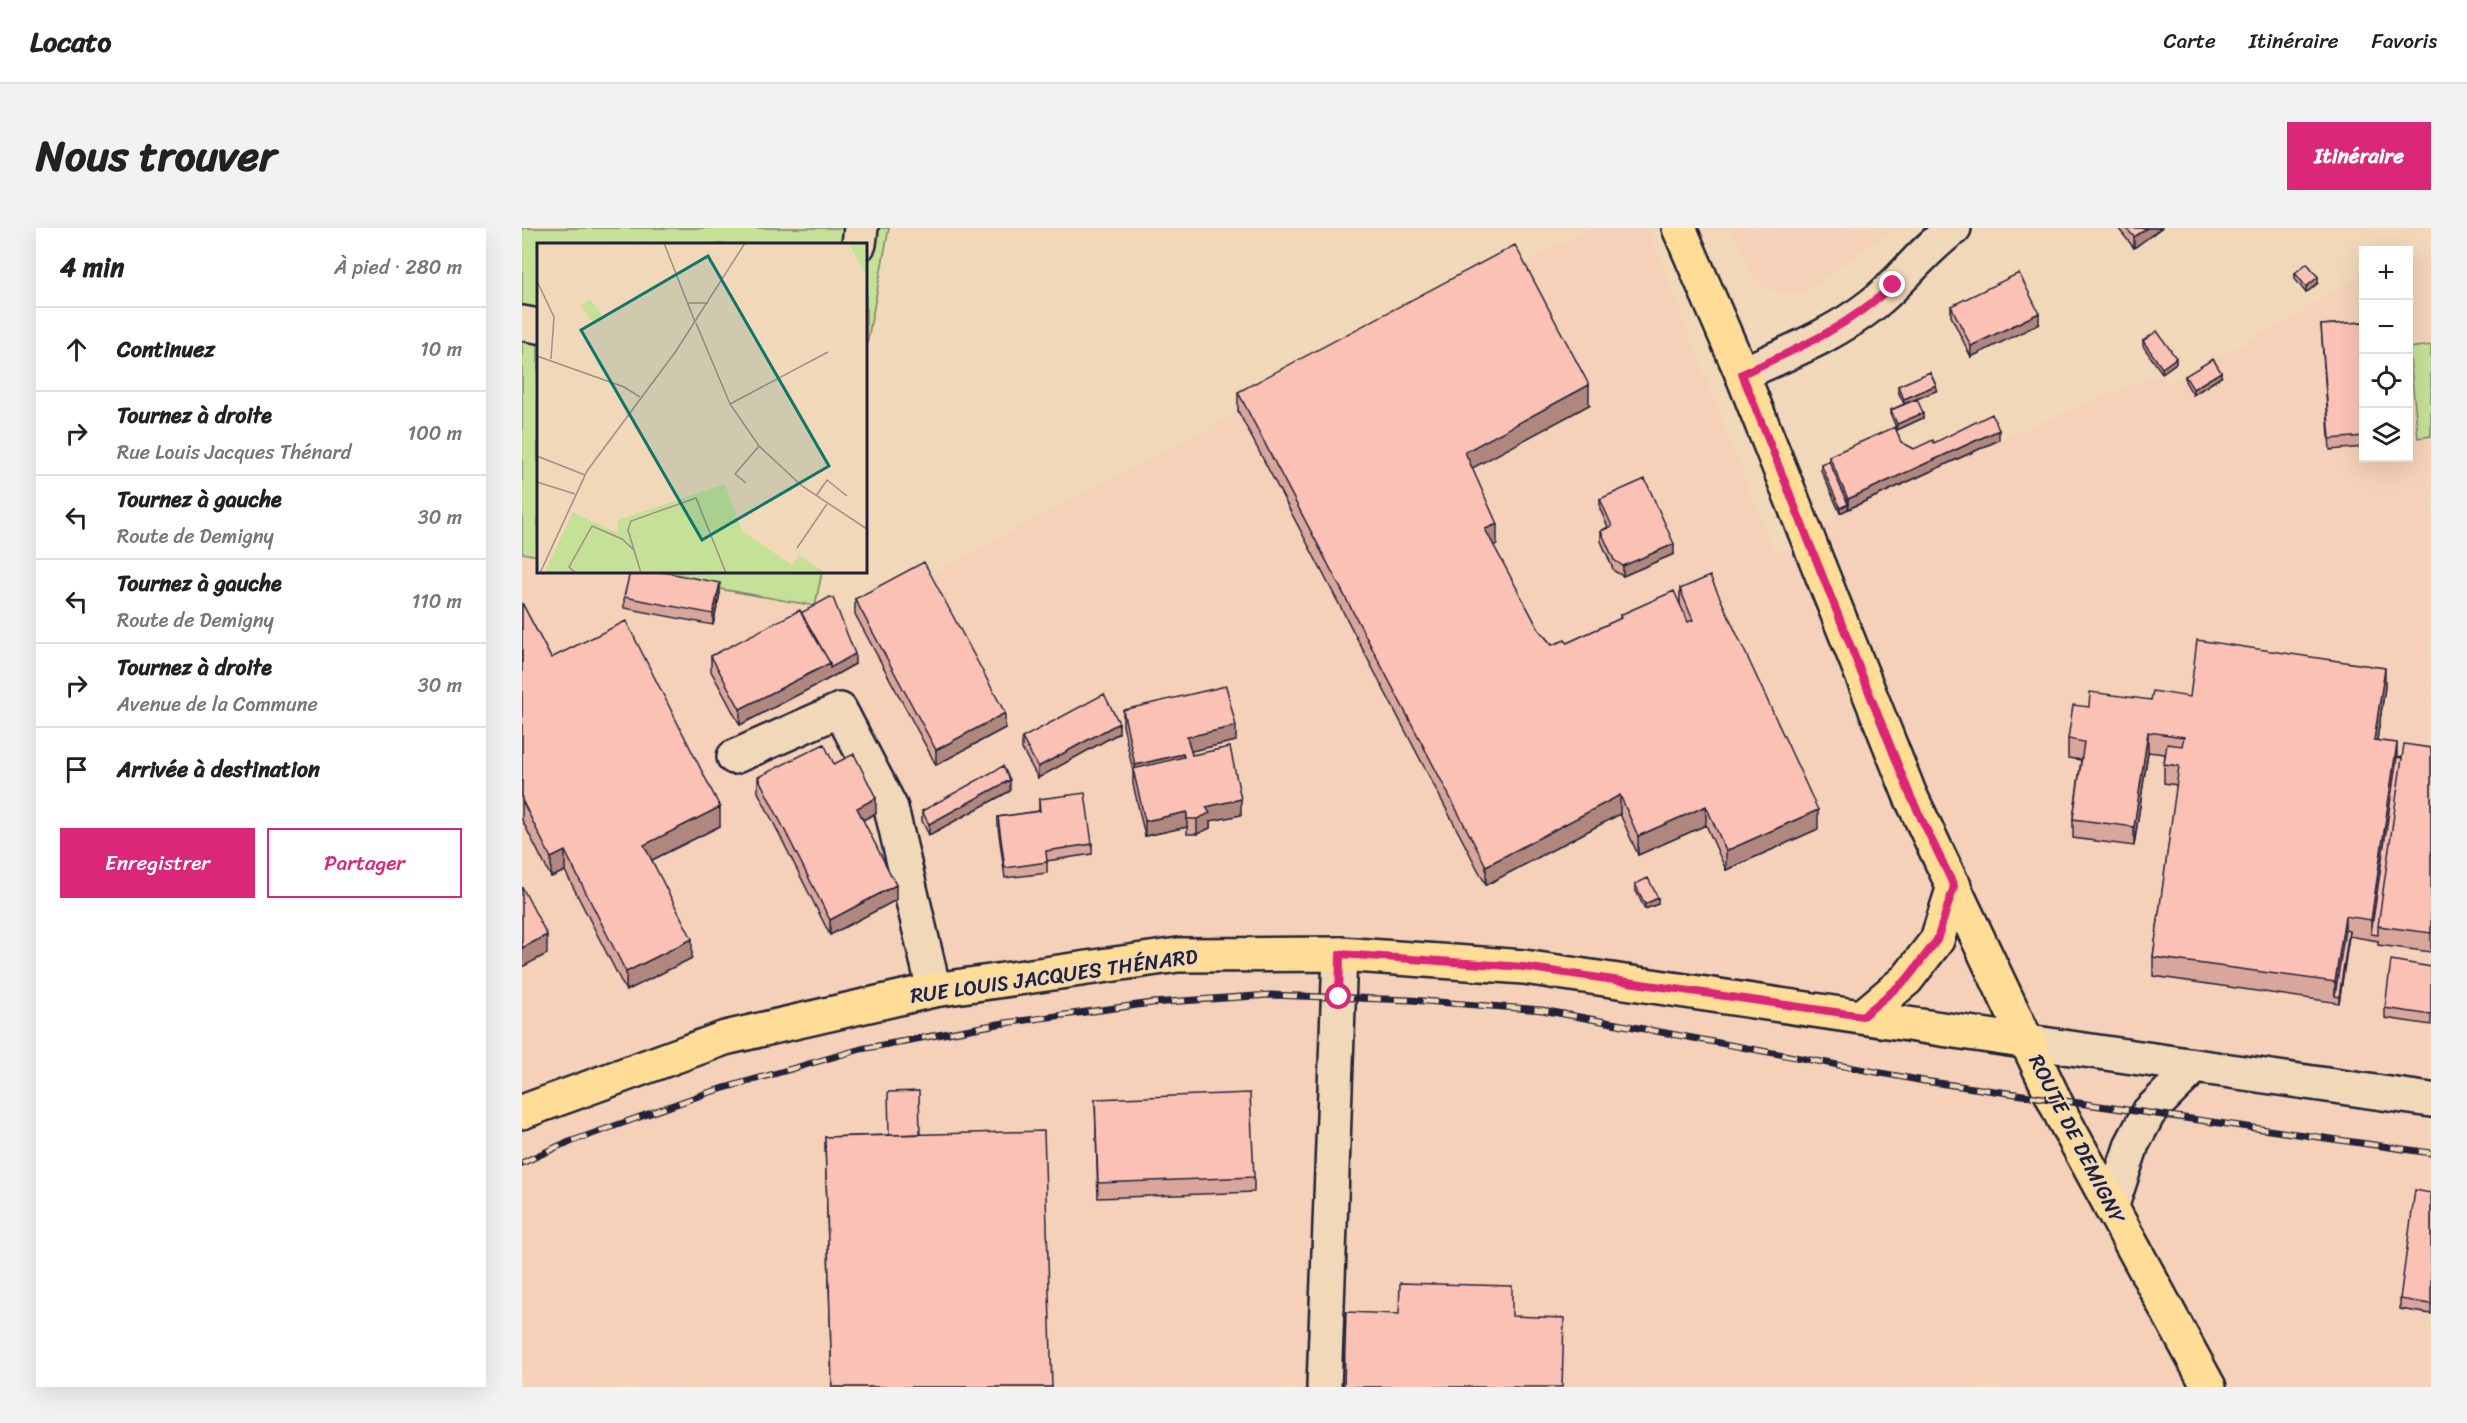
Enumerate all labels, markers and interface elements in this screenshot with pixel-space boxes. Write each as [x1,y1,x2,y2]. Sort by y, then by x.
text: Locato [30,17,111,66]
text: Carte [2164,22,2216,60]
text: Itinéraire [2249,22,2339,60]
text: Favoris [2372,22,2437,60]
text: Nous trouver [36,119,276,193]
button: Itinéraire [2287,122,2431,190]
inset map [537,243,867,573]
text: 4 min [60,244,124,290]
map controls [2359,246,2413,462]
button: + [2359,246,2413,300]
text: À pied · 280 m [334,250,462,285]
route end [1879,271,1905,297]
button: − [2359,300,2413,354]
text: Continuez [117,330,215,369]
text: 10 m [420,332,462,367]
icon: ahead [60,333,93,366]
button: locate [2359,354,2413,408]
text: Tournez à droite [117,396,272,435]
button: layers [2359,408,2413,462]
text: 100 m [408,416,462,451]
icon: right [60,417,93,450]
text: Rue Louis Jacques Thénard [117,435,351,470]
text: Tournez à gauche [117,480,282,519]
text: 30 m [418,500,462,535]
icon: left [60,501,93,534]
text: Route de Demigny [117,519,274,554]
text: Tournez à gauche [117,564,282,603]
text: 110 m [412,584,462,619]
icon: left [60,585,93,618]
text: Route de Demigny [117,603,274,638]
text: Tournez à droite [117,648,272,687]
text: 30 m [418,668,462,703]
icon: right [60,669,93,702]
text: Avenue de la Commune [117,687,318,722]
text: Arrivée à destination [117,750,320,789]
icon: arrive [60,753,93,786]
button: Enregistrer [60,828,255,898]
button: Partager [267,828,462,898]
street label: RUE LOUIS JACQUES THÉNARD [908,937,1201,1015]
route start [1325,983,1351,1009]
street label: ROUTE DE DEMIGNY [2018,1048,2137,1232]

